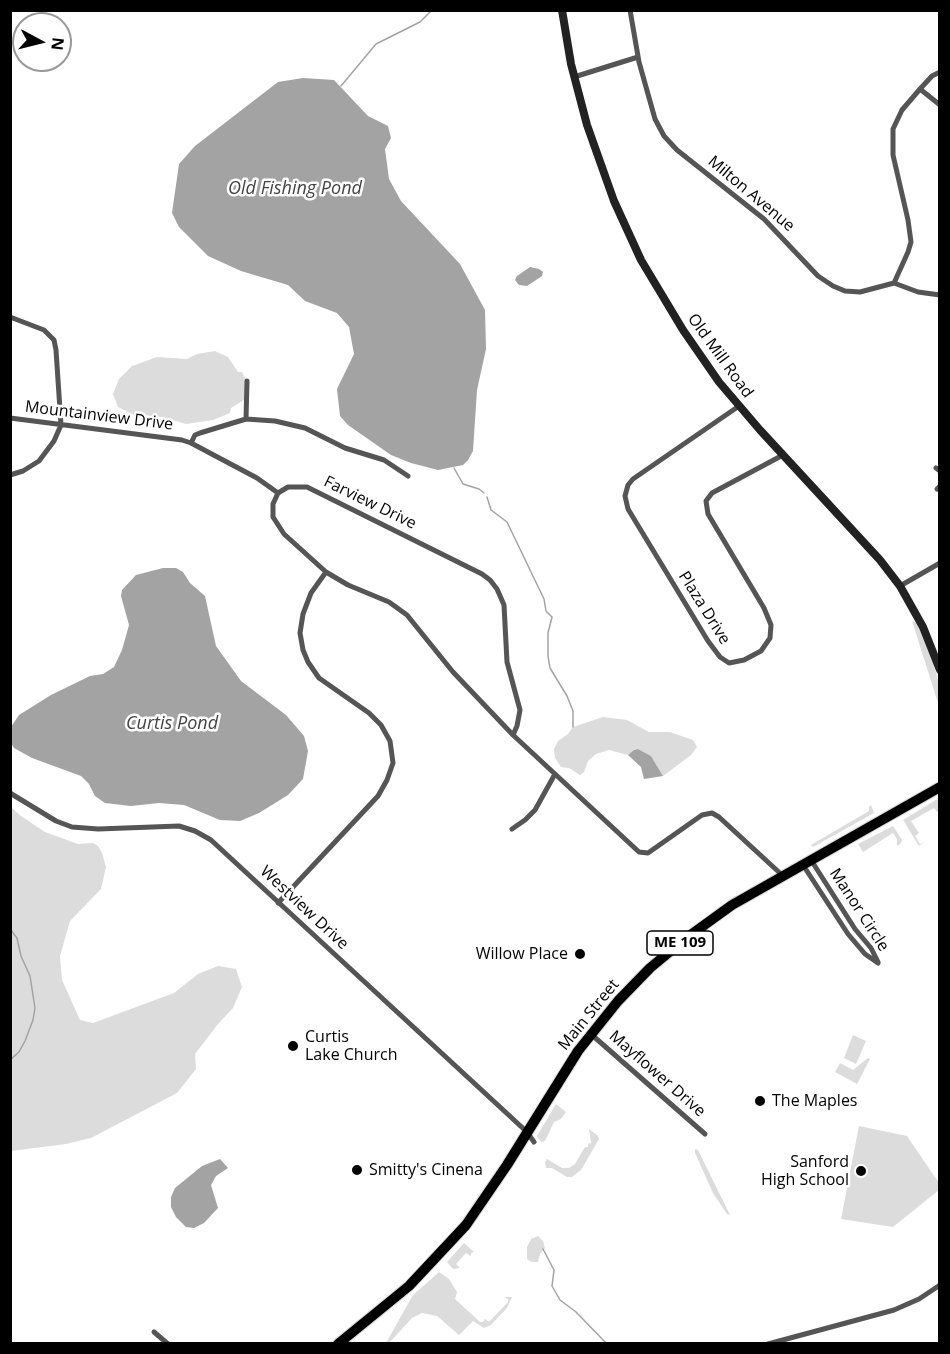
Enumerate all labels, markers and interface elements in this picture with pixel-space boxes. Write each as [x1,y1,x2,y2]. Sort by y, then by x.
north arrow [12,12,72,72]
text: N [46,36,70,52]
street label: Milton Avenue [704,152,798,236]
water label: Old Fishing Pond [228,178,362,200]
street label: Old Mill Road [683,310,757,402]
street label: Mountainview Drive [24,397,174,435]
street label: Farview Drive [321,472,419,534]
street label: Plaza Drive [674,568,734,648]
water label: Curtis Pond [126,713,218,735]
street label: Westview Drive [256,862,352,954]
street label: Manor Circle [825,865,893,955]
road number: ME 109 [647,931,713,955]
place label: Willow Place [476,944,568,964]
marker: Willow Place [573,947,587,961]
street label: Main Street [554,976,624,1054]
place label: Curtis Lake Church [305,1027,398,1065]
street label: Mayflower Drive [605,1027,709,1121]
marker: Curtis Lake Church [286,1039,300,1053]
place label: The Maples [772,1091,857,1111]
marker: The Maples [753,1094,767,1108]
place label: Sanford High School [761,1152,849,1190]
place label: Smitty's Cinena [369,1160,483,1180]
marker: Smitty's Cinena [350,1163,364,1177]
marker: Sanford High School [854,1164,868,1178]

